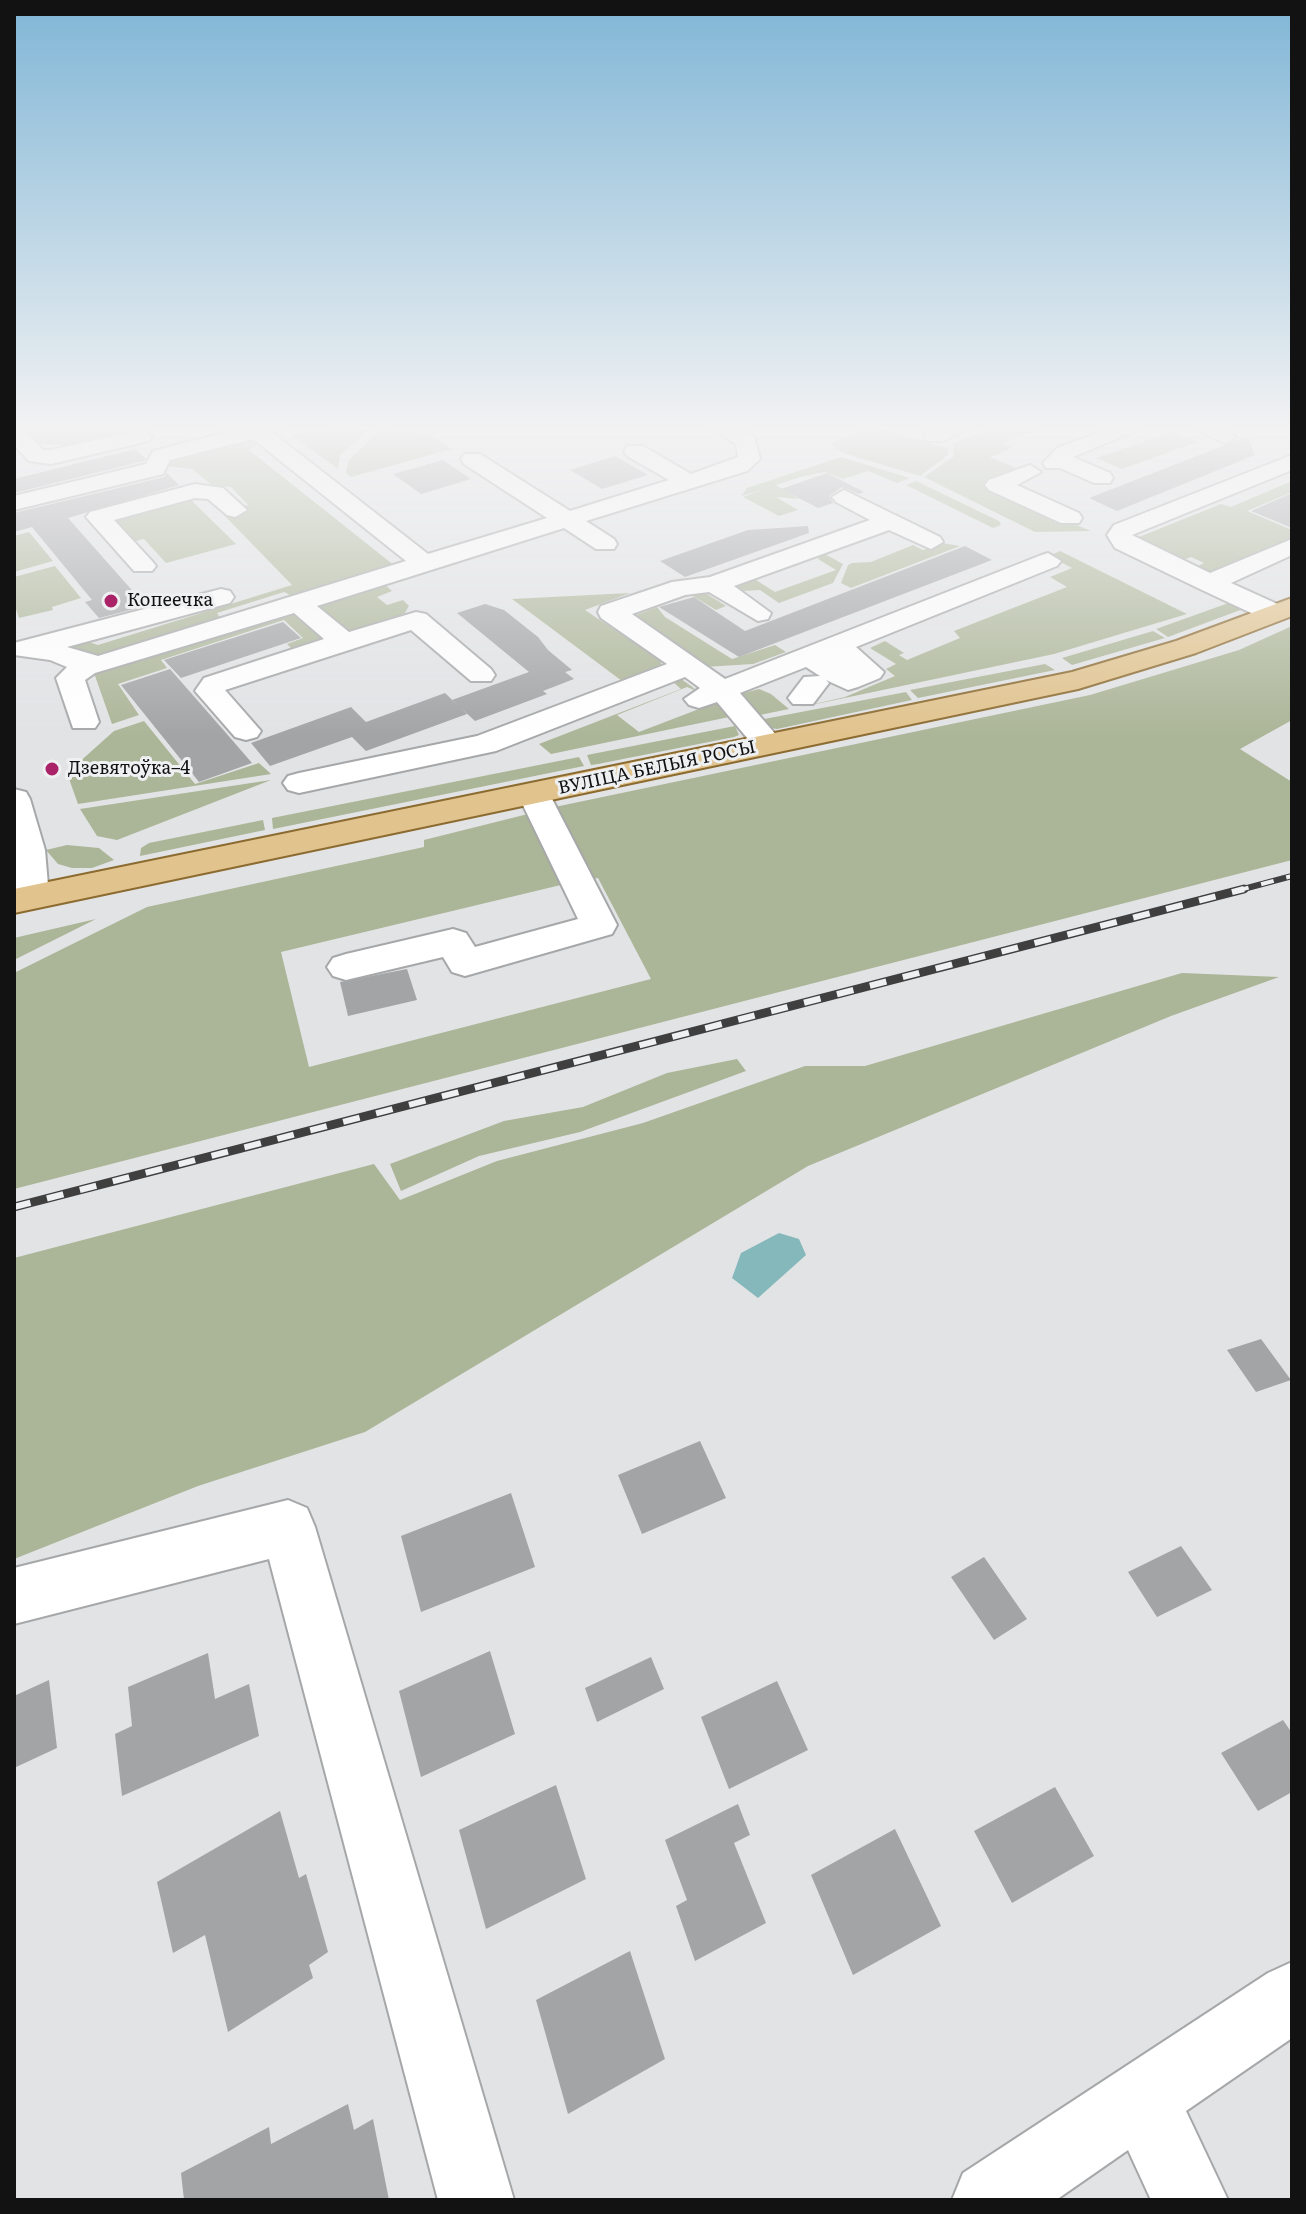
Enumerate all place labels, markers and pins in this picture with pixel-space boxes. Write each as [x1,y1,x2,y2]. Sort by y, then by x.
place label: Копеечка [127,590,213,612]
marker: Копеечка [102,592,120,610]
place label: Дзевятоўка–4 [68,758,190,780]
marker: Дзевятоўка–4 [43,760,61,778]

